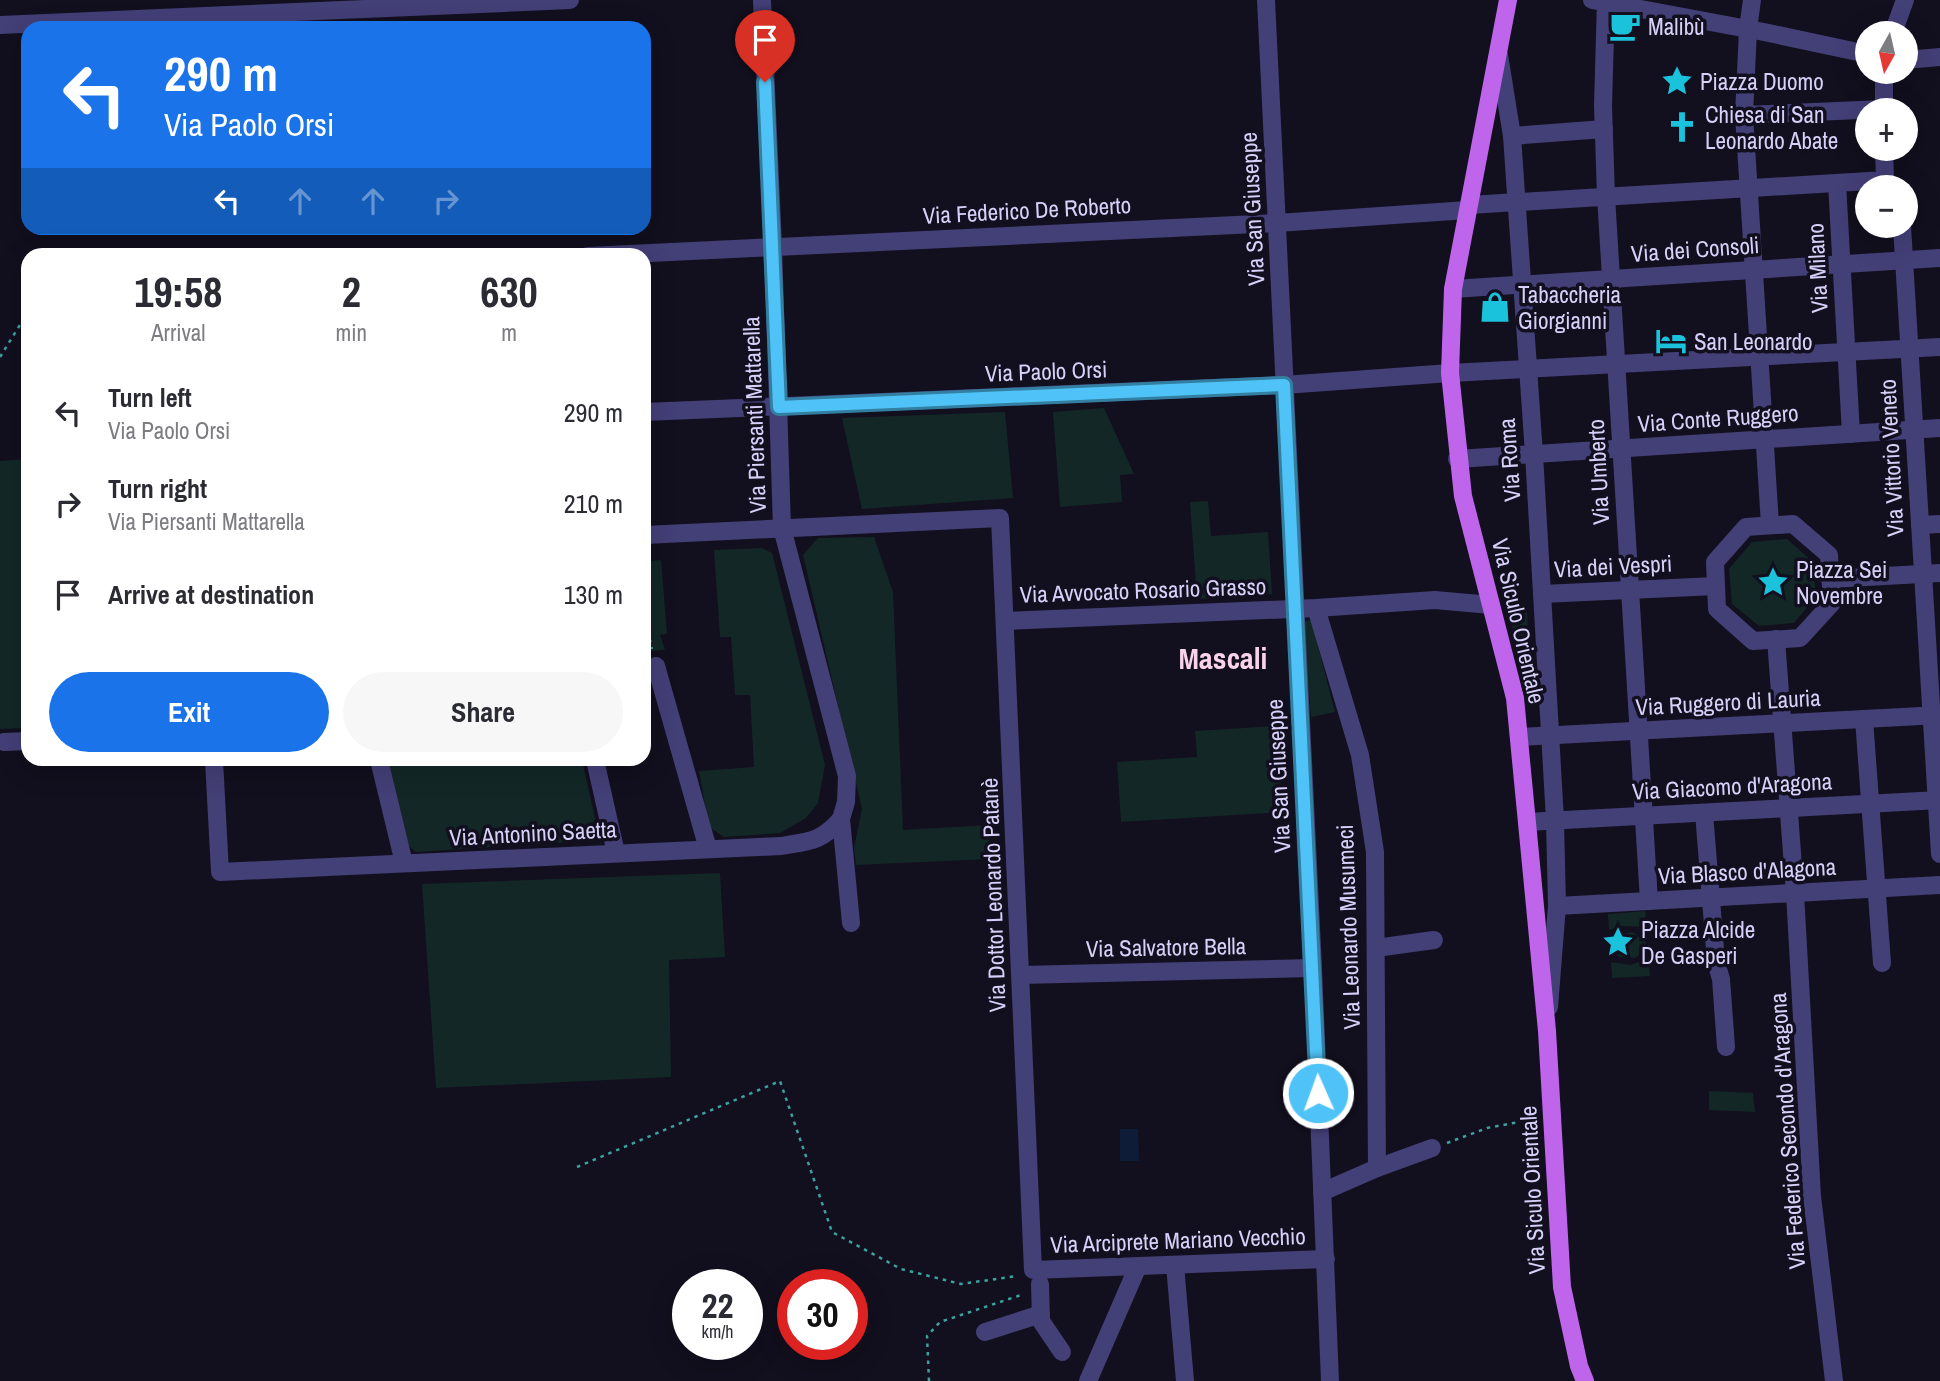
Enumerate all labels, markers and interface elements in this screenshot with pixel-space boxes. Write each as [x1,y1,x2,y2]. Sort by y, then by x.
cafe icon: Malibù [1608,9,1642,43]
pin [735,10,795,82]
place label: Malibù [1648,11,1705,42]
icon: arrive [746,21,784,59]
north arrow [1855,21,1918,84]
map controls [1855,21,1918,238]
text: 290 m [164,40,278,106]
icon: left [49,49,140,140]
place icon: Piazza Duomo [1660,64,1694,98]
place label: Piazza Duomo [1700,66,1824,97]
button: + [1855,98,1918,161]
place label: Chiesa di San Leonardo Abate [1705,99,1838,156]
text: Via Paolo Orsi [164,103,334,146]
church icon: Chiesa di San Leonardo Abate [1665,110,1699,144]
street label: Via San Giuseppe [1232,131,1272,287]
button: − [1855,175,1918,238]
icon: left [208,182,246,220]
icon: ahead [281,182,319,220]
icon: ahead [354,182,392,220]
icon: right [427,182,465,220]
street label: Via Federico De Roberto [922,189,1132,231]
street label: Via Milano [1799,222,1835,314]
street label: Via dei Consoli [1630,229,1760,269]
text: 19:58 [134,264,222,320]
text: 2 [342,264,361,320]
text: 630 [480,264,538,320]
place label: Tabaccheria Giorgianni [1518,279,1622,336]
shop icon: Tabaccheria Giorgianni [1478,290,1512,324]
street label: Via Piersanti Mattarella [735,316,773,514]
text: Arrival [151,317,206,348]
text: min [336,317,367,348]
text: m [501,317,517,348]
hotel icon: San Leonardo [1654,324,1688,358]
place label: San Leonardo [1694,326,1813,357]
street label: Via Paolo Orsi [984,353,1108,389]
street label: Via Vittorio Veneto [1871,378,1911,538]
text: Turn left [108,380,192,415]
icon: left [49,394,87,432]
text: 290 m [564,395,623,430]
street label: Via Conte Ruggero [1637,397,1799,439]
text: Via Paolo Orsi [108,415,230,446]
street label: Via Roma [1491,417,1527,503]
street label: Via Umberto [1580,418,1616,526]
text: Turn right [108,471,207,506]
icon: right [49,485,87,523]
text: 210 m [564,486,623,521]
text: Via Piersanti Mattarella [108,506,305,537]
street label: Via Siculo Orientale [1485,535,1553,707]
street label: Via dei Vespri [1553,547,1673,585]
place label: Piazza Sei Novembre [1796,554,1887,611]
place icon: Piazza Sei Novembre [1756,565,1790,599]
street label: Via Avvocato Rosario Grasso [1019,570,1267,610]
icon: arrive [49,576,87,614]
text: Arrive at destination [108,577,314,612]
text: 130 m [564,577,623,612]
district label: Mascali [1179,638,1267,678]
button: Exit [49,672,329,752]
button: Share [343,672,623,752]
street label: Via Ruggero di Lauria [1635,682,1822,722]
street label: Via San Giuseppe [1258,698,1298,854]
street label: Via Giacomo d'Aragona [1631,765,1833,807]
street label: Via Dottor Leonardo Patanè [973,777,1013,1013]
street label: Via Antonino Saetta [449,813,618,853]
street label: Via Leonardo Musumeci [1329,824,1367,1030]
street label: Via Blasco d'Alagona [1657,851,1837,891]
place label: Piazza Alcide De Gasperi [1641,914,1755,971]
place icon: Piazza Alcide De Gasperi [1601,925,1635,959]
street label: Via Salvatore Bella [1086,930,1247,964]
street label: Via Federico Secondo d'Aragona [1762,991,1812,1270]
position arrow [1281,1056,1355,1130]
street label: Via Siculo Orientale [1512,1105,1552,1275]
street label: Via Arciprete Mariano Vecchio [1050,1220,1306,1260]
speed limit sign: 30 [777,1269,868,1360]
text: 22 [702,1282,733,1329]
text: km/h [702,1319,734,1344]

